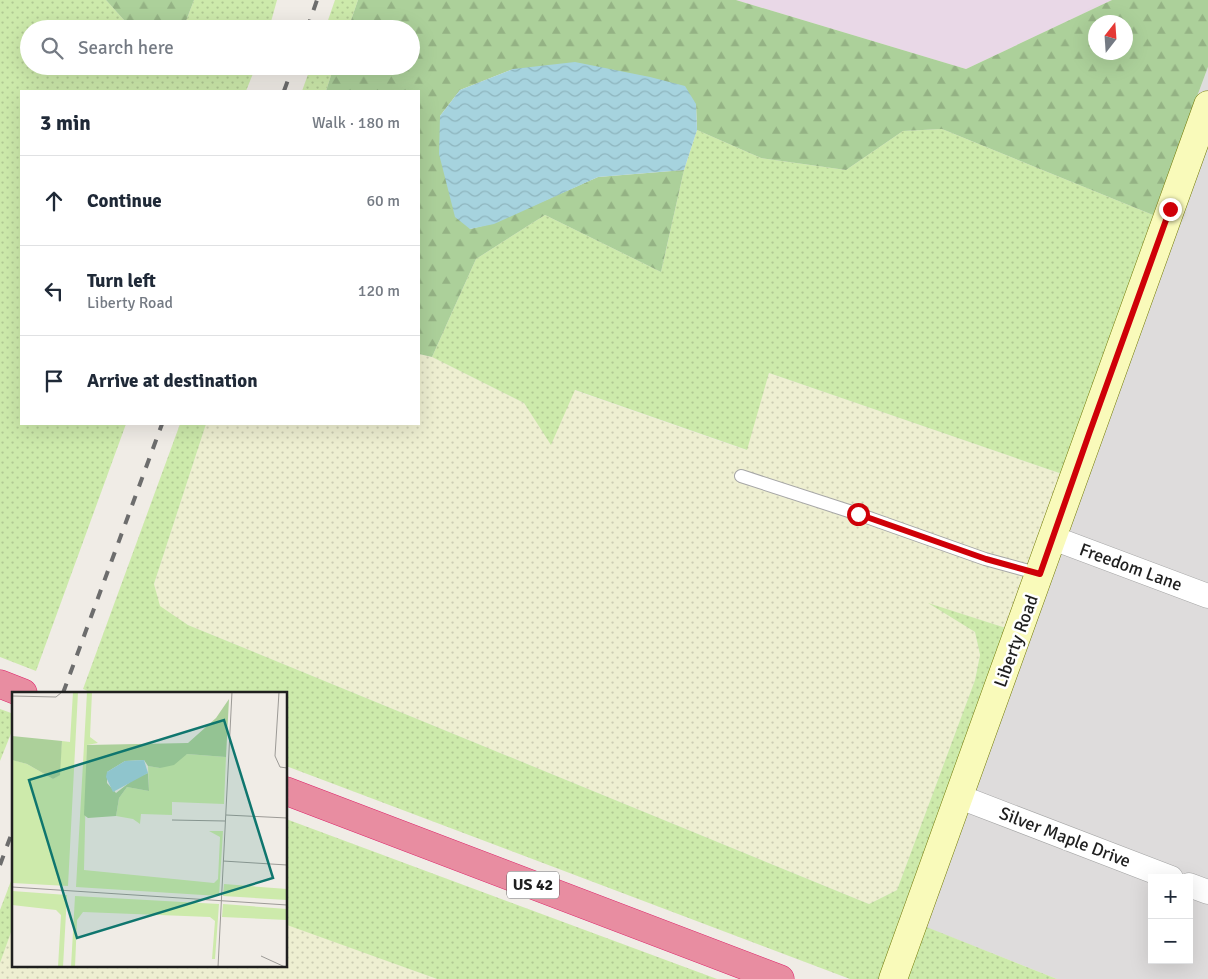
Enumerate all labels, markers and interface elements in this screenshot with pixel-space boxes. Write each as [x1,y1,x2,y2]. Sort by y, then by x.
north arrow [1088,15,1133,60]
search box [20,20,420,75]
icon: search [38,34,66,62]
text: Search here [78,36,174,60]
text: 3 min [40,110,91,136]
text: Walk · 180 m [312,113,400,133]
icon: ahead [40,187,68,215]
text: Continue [87,189,162,213]
text: 60 m [366,191,400,211]
route end [1159,198,1182,221]
text: Turn left [87,269,156,293]
icon: left [40,277,68,305]
text: 120 m [358,281,400,301]
text: Liberty Road [87,293,173,313]
icon: arrive [40,367,68,395]
text: Arrive at destination [87,369,258,393]
route start [847,503,870,526]
street label: Freedom Lane [1077,538,1185,596]
street label: Liberty Road [989,592,1043,690]
inset map [12,692,288,966]
street label: Silver Maple Drive [996,802,1134,872]
road number: US 42 [507,872,559,898]
map controls [1148,874,1193,964]
button: + [1148,874,1193,919]
button: − [1148,919,1193,964]

